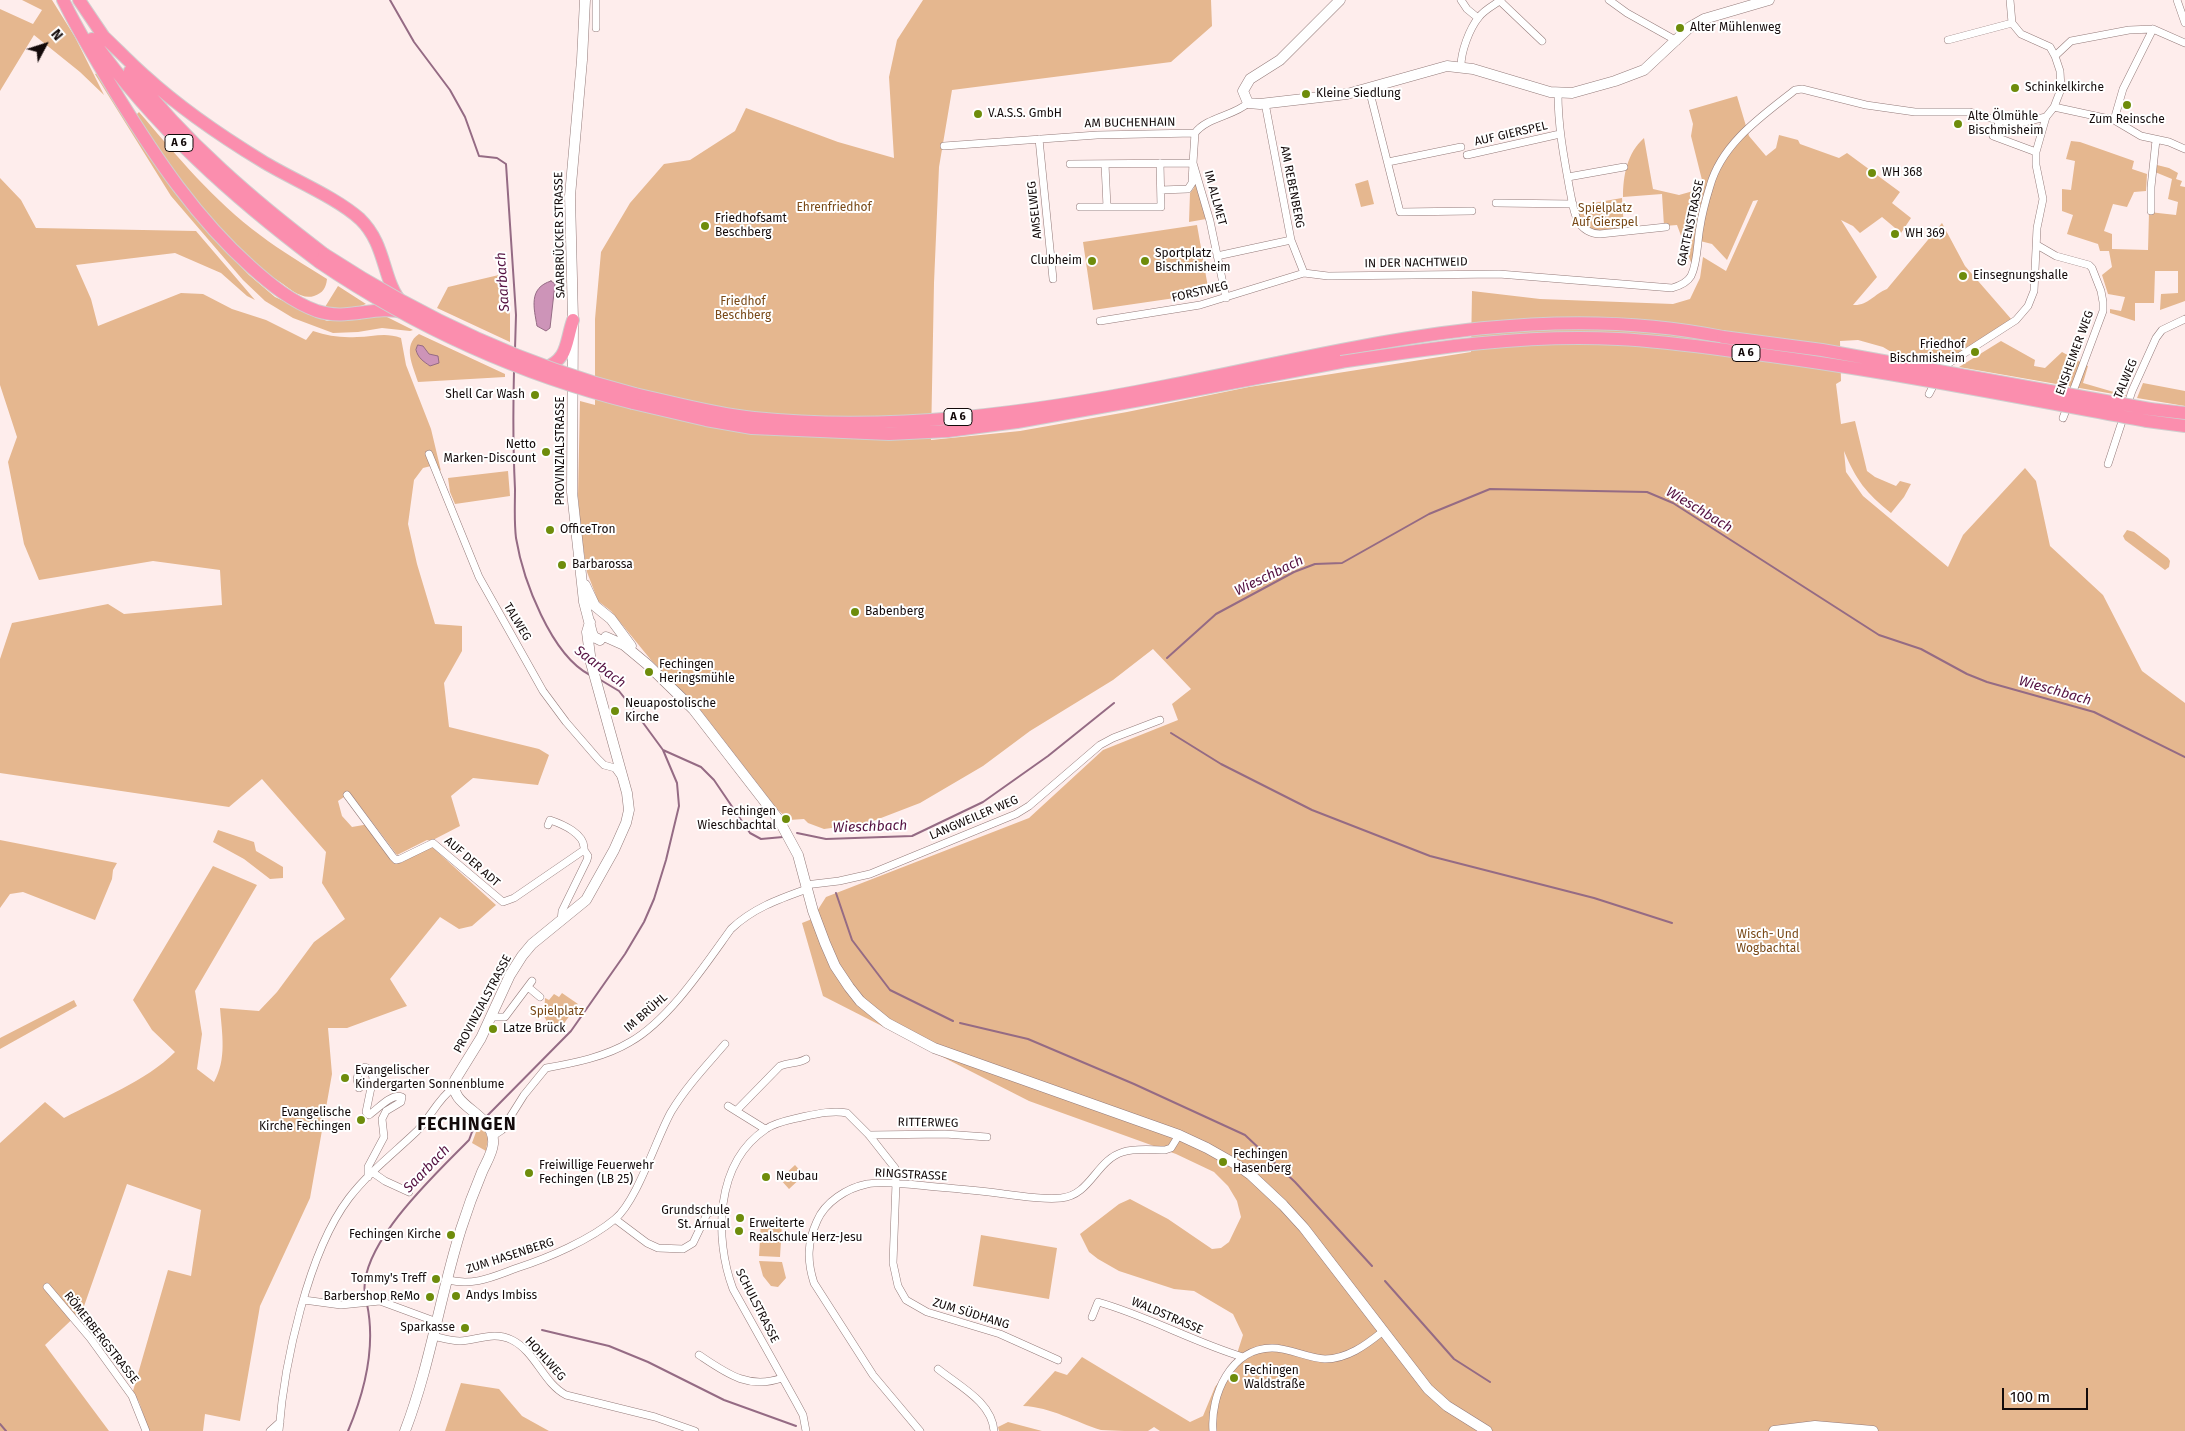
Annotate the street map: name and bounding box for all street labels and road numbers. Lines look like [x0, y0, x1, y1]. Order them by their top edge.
street label: AM BUCHENHAIN [1084, 115, 1176, 131]
street label: AUF GIERSPEL [1473, 119, 1549, 149]
road number: A 6 [165, 134, 193, 152]
street label: AM REBENBERG [1277, 145, 1307, 229]
street label: IM ALLMET [1201, 169, 1229, 227]
street label: SAARBRÜCKER STRASSE [552, 172, 568, 298]
street label: GARTENSTRASSE [1675, 178, 1707, 268]
street label: AMSELWEG [1025, 180, 1045, 240]
street label: IN DER NACHTWEID [1364, 255, 1468, 271]
street label: FORSTWEG [1170, 279, 1230, 305]
street label: ENSHEIMER WEG [2053, 309, 2097, 397]
road number: A 6 [1732, 344, 1760, 362]
street label: TALWEG [2111, 357, 2141, 401]
street label: PROVINZIALSTRASSE [554, 396, 568, 506]
road number: A 6 [944, 408, 972, 426]
street label: TALWEG [500, 600, 534, 644]
street label: LANGWEILER WEG [927, 793, 1021, 843]
street label: AUF DER ADT [441, 834, 503, 890]
street label: PROVINZIALSTRASSE [451, 952, 515, 1056]
street label: IM BRÜHL [621, 990, 671, 1036]
street label: RITTERWEG [898, 1115, 958, 1131]
street label: RINGSTRASSE [874, 1166, 948, 1184]
street label: ZUM HASENBERG [464, 1235, 556, 1277]
street label: SCHULSTRASSE [732, 1267, 782, 1345]
street label: RÖMERBERGSTRASSE [61, 1289, 141, 1387]
street label: WALDSTRASSE [1129, 1294, 1205, 1338]
street label: ZUM SÜDHANG [931, 1295, 1011, 1333]
street label: HOHLWEG [522, 1334, 568, 1384]

